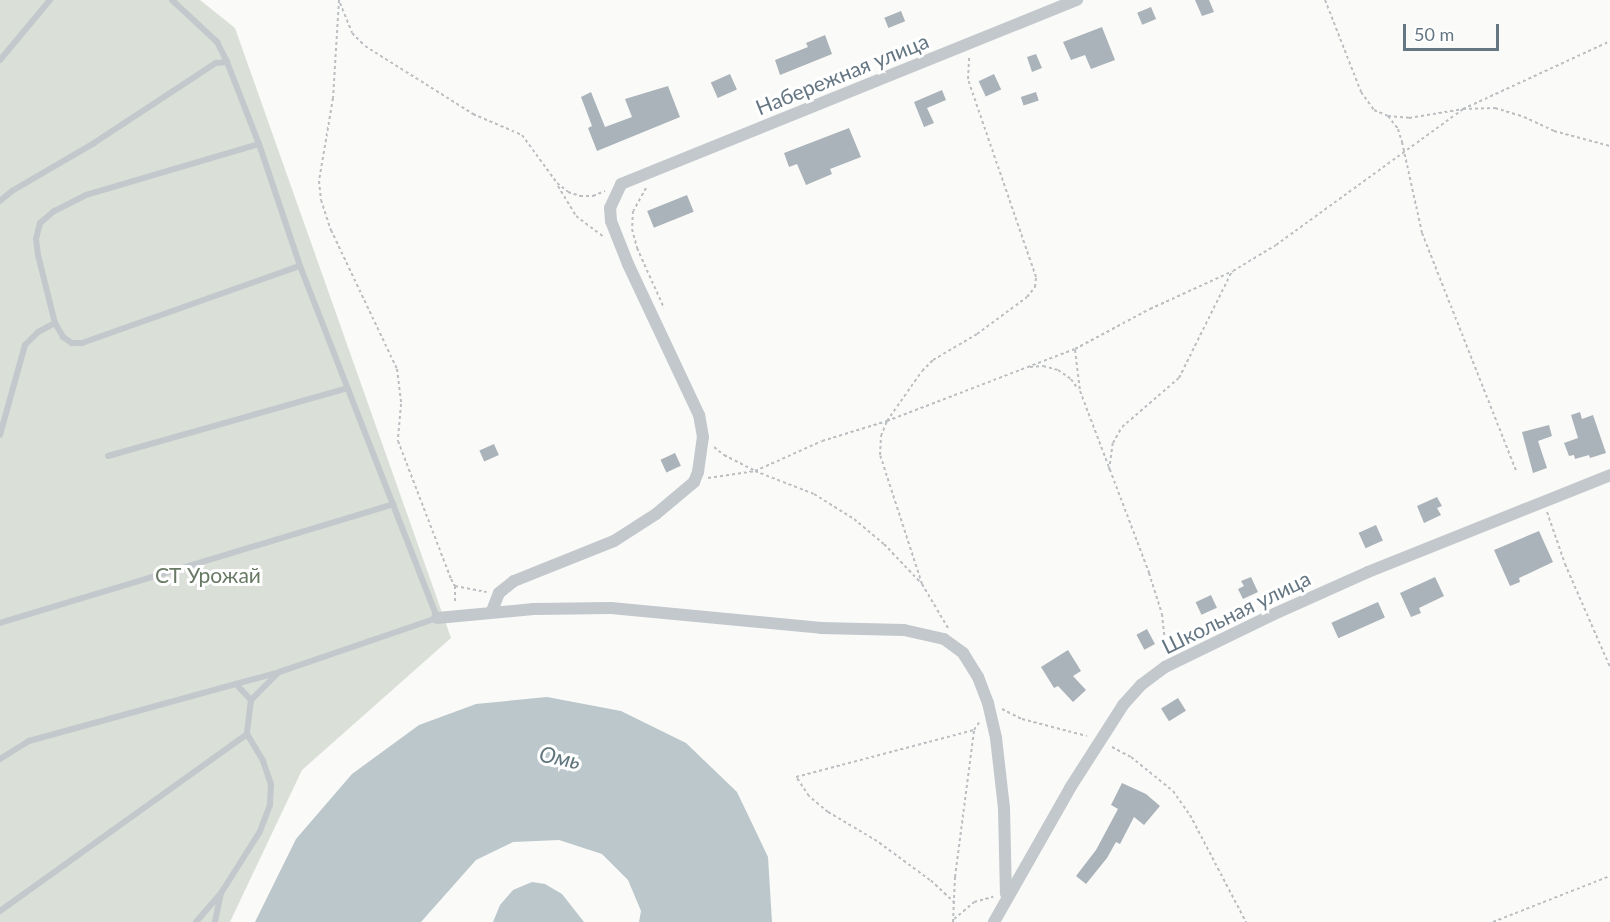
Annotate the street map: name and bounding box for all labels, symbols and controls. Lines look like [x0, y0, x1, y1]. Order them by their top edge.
scale bar [1406, 12, 1502, 50]
text: 50 m [1414, 23, 1454, 45]
street label: Набережная улица [752, 28, 932, 120]
park label: СТ Урожай [155, 562, 261, 588]
street label: Школьная улица [1158, 565, 1314, 659]
water label: Омь [537, 740, 583, 774]

